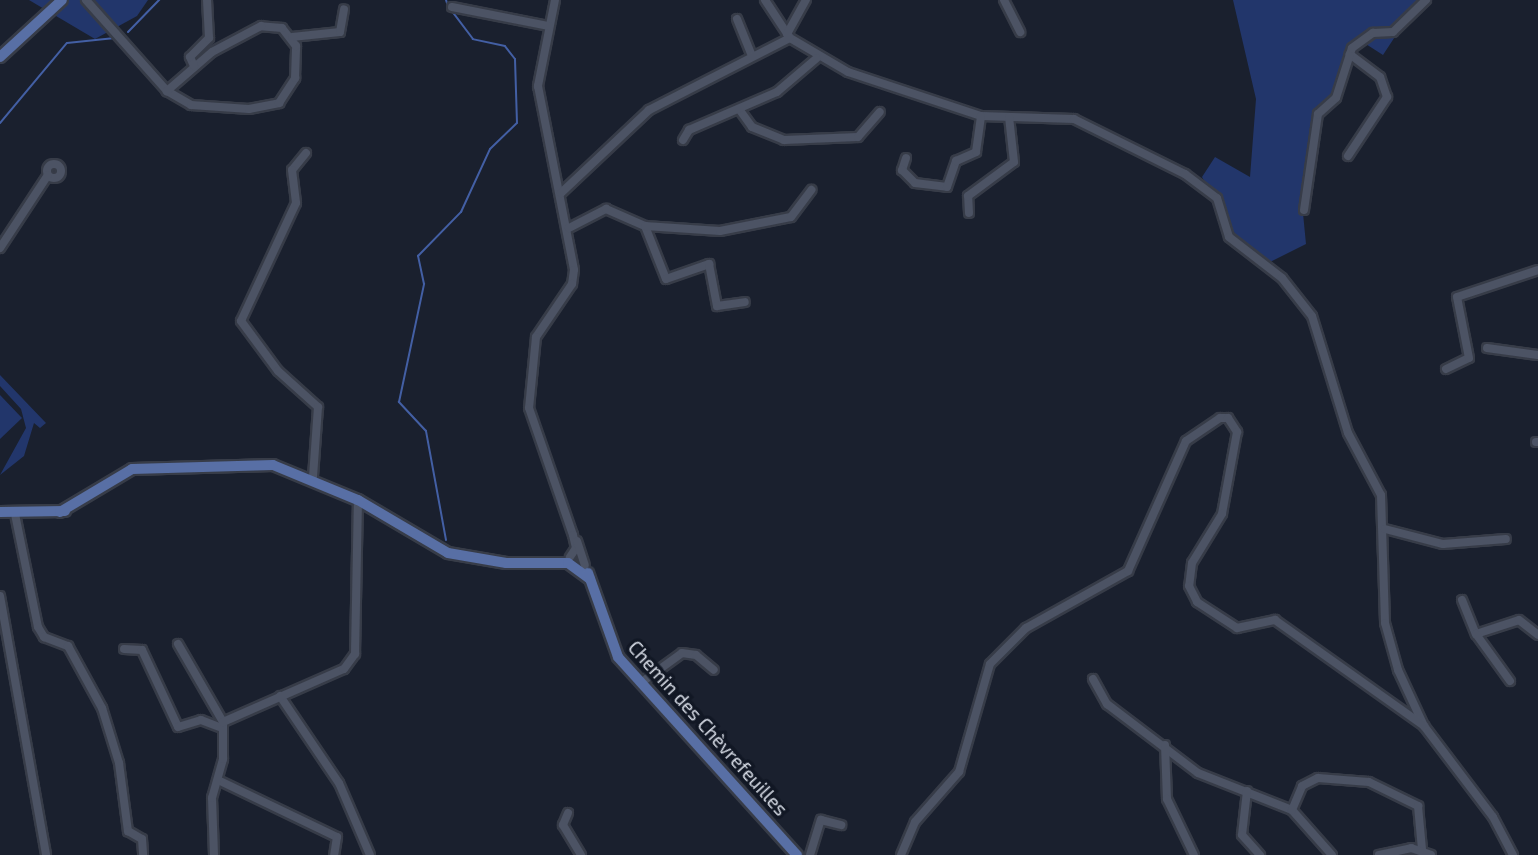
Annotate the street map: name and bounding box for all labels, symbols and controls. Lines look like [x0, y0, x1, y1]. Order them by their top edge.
street label: Chemin des Chèvrefeuilles [623, 636, 793, 820]

